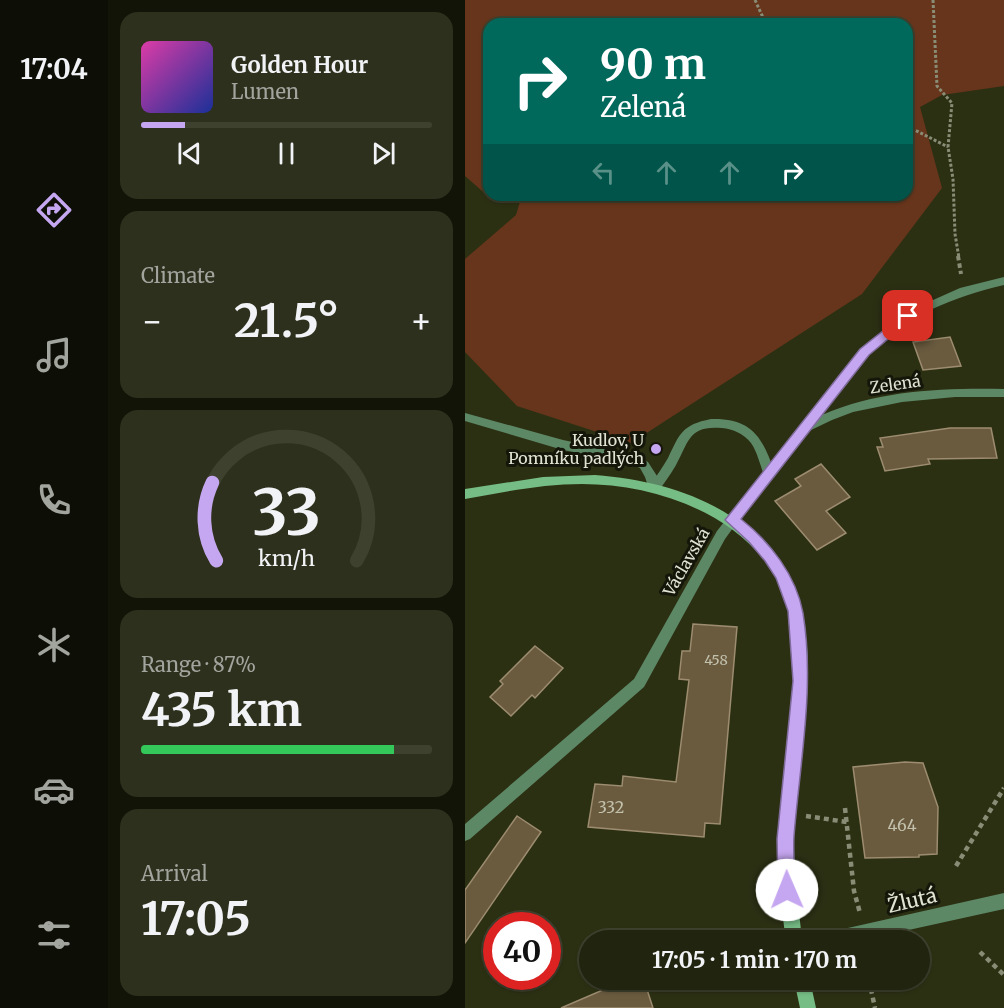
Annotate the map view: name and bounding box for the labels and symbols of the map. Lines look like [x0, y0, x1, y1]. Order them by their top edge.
pin [882, 290, 933, 341]
street label: Zelená [868, 370, 922, 397]
place label: Kudlov, U Pomníku padlých [508, 430, 644, 468]
marker: Kudlov, U Pomníku padlých [649, 442, 663, 456]
street label: Václavská [658, 524, 714, 600]
house number: 458 [704, 651, 728, 669]
house number: 332 [598, 797, 624, 817]
house number: 464 [887, 815, 917, 835]
position arrow [755, 858, 819, 922]
street label: Žlutá [885, 881, 939, 918]
speed limit sign: 40 [483, 912, 561, 990]

